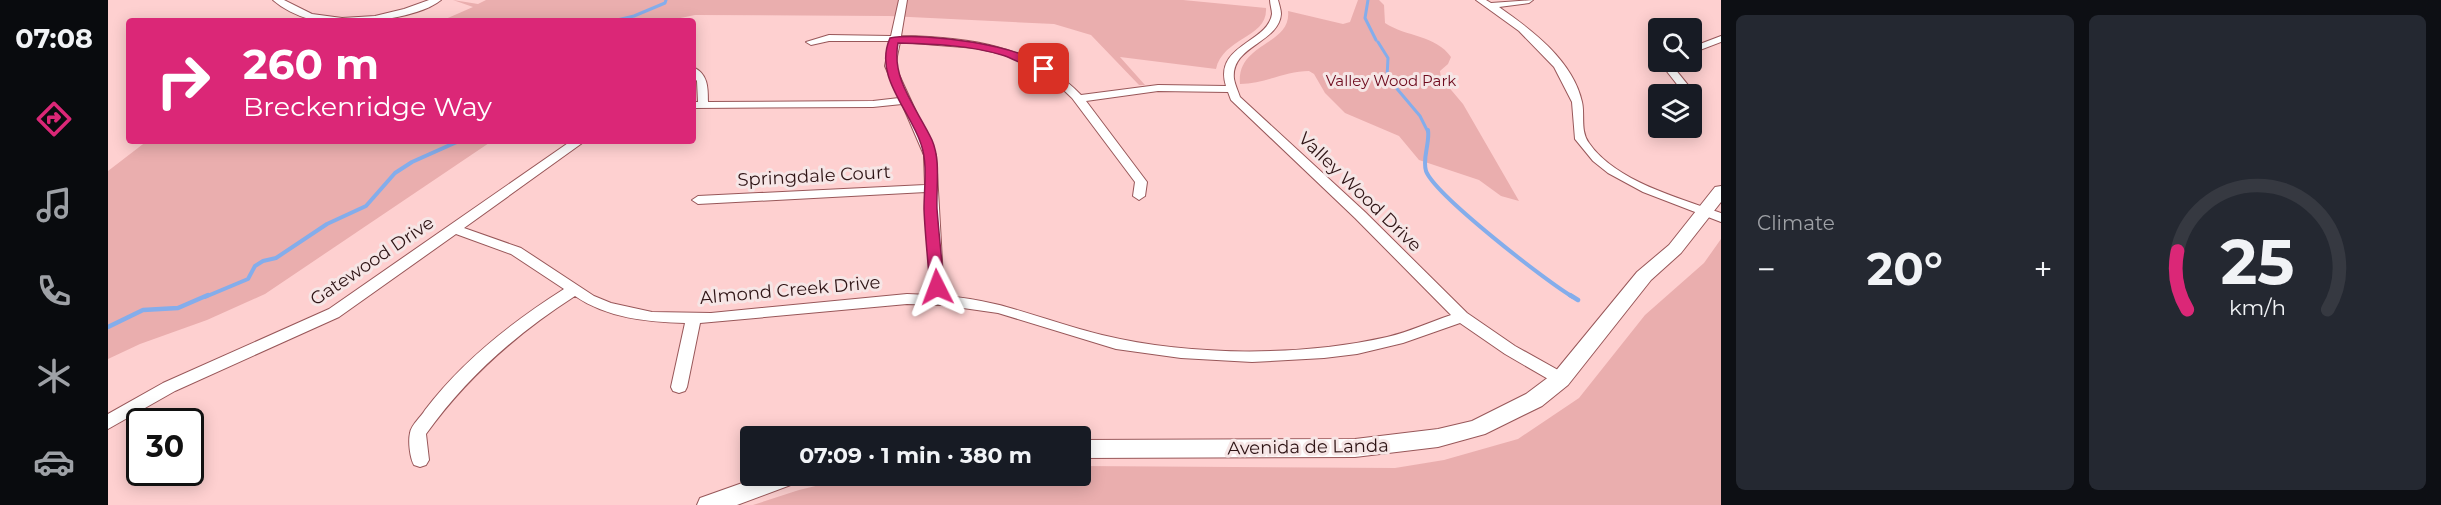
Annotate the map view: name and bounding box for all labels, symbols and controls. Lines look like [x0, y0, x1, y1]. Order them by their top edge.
map controls [1648, 18, 1702, 138]
button: search [1648, 18, 1702, 72]
text: 07:08 [15, 22, 93, 55]
text: 260 m [243, 38, 379, 90]
icon: right [144, 42, 222, 120]
pin [1018, 43, 1069, 94]
icon: arrive [1027, 52, 1060, 85]
park label: Valley Wood Park [1326, 71, 1456, 90]
button: layers [1648, 84, 1702, 138]
text: Breckenridge Way [243, 90, 492, 123]
icon: directions [33, 98, 75, 140]
street label: Valley Wood Drive [1294, 128, 1426, 257]
street label: Springdale Court [737, 161, 891, 191]
icon: music [33, 184, 75, 226]
street label: Gatewood Drive [306, 211, 438, 310]
text: Climate [1757, 211, 1835, 235]
text: 25 [2220, 224, 2294, 300]
text: 20° [1867, 241, 1943, 296]
text: − [1757, 249, 1776, 289]
text: + [2034, 249, 2052, 289]
position arrow [905, 255, 969, 319]
icon: phone [33, 270, 75, 312]
street label: Almond Creek Drive [699, 271, 881, 309]
text: km/h [2229, 294, 2286, 320]
icon: climate [33, 355, 75, 397]
speed limit sign: 30 [126, 408, 204, 486]
street label: Avenida de Landa [1227, 435, 1389, 459]
icon: car [33, 441, 75, 483]
text: 07:09 · 1 min · 380 m [799, 442, 1032, 469]

